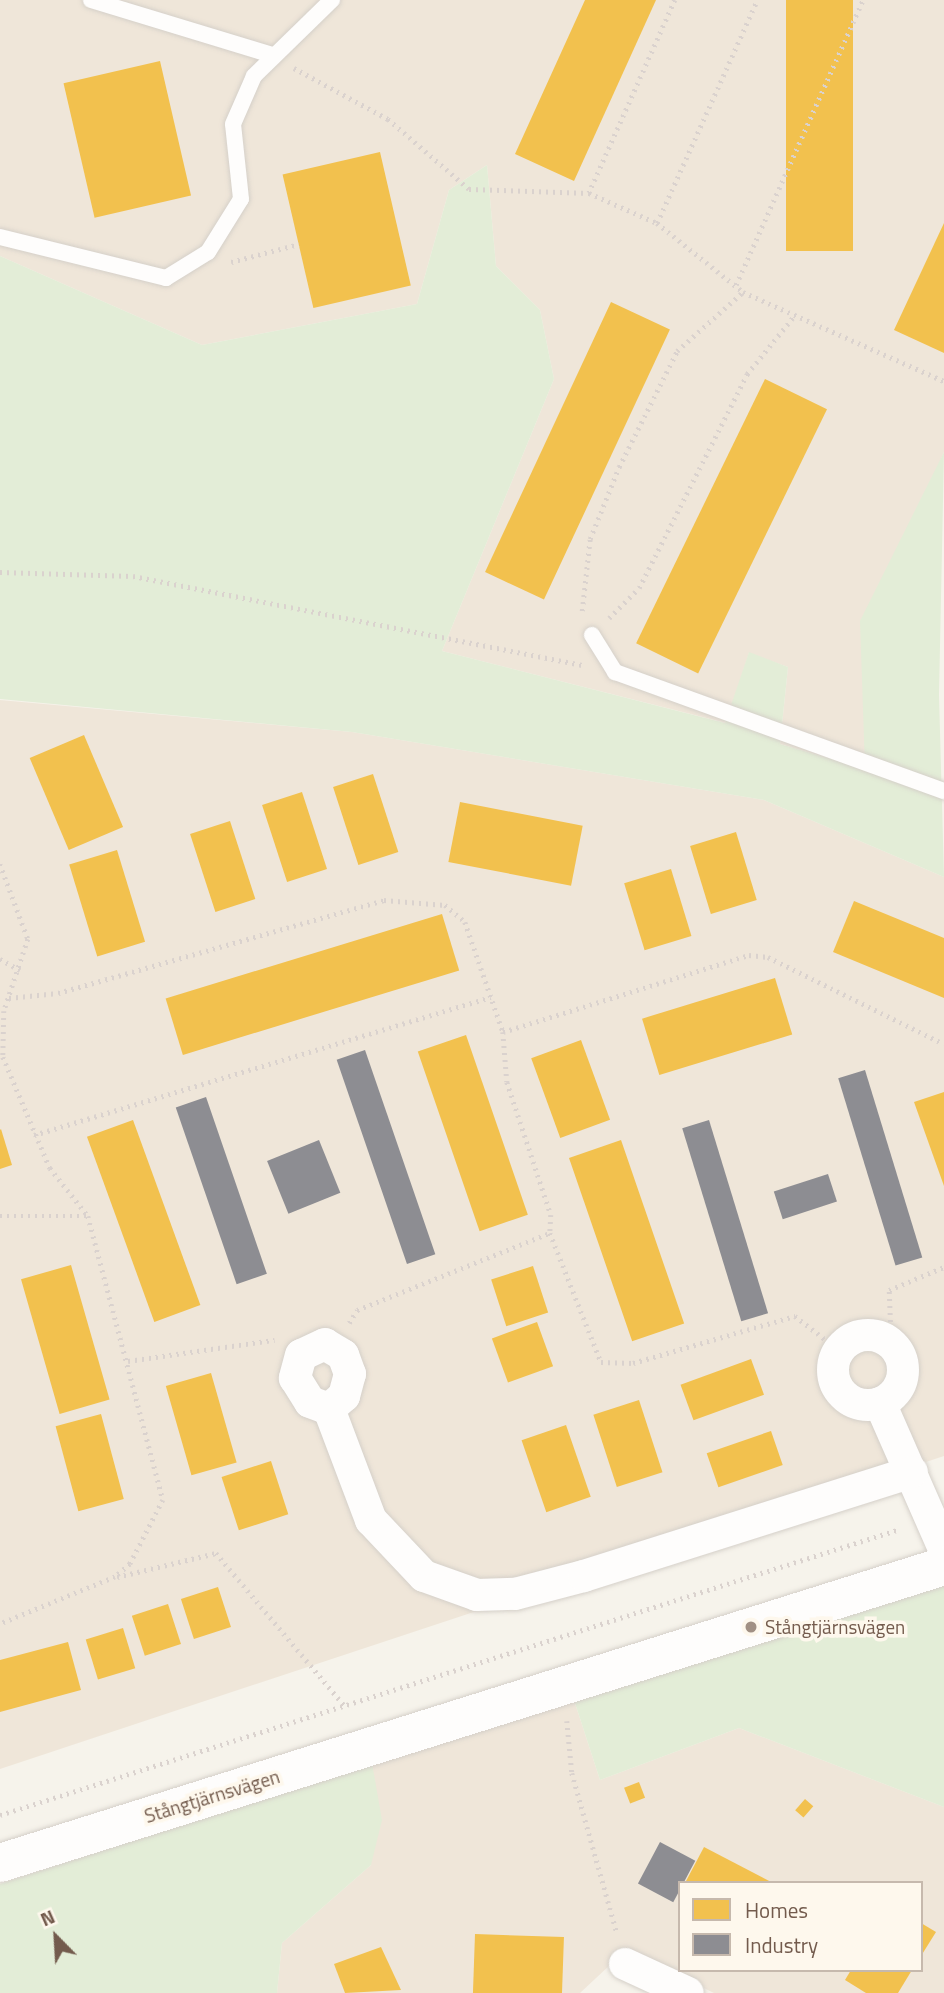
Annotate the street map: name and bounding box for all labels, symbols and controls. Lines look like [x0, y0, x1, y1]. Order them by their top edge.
place label: Stångtjärnsvägen [765, 1616, 905, 1638]
marker: Stångtjärnsvägen [743, 1619, 759, 1635]
street label: Stångtjärnsvägen [142, 1765, 282, 1827]
legend [678, 1881, 923, 1972]
text: Homes [745, 1894, 808, 1926]
text: N [35, 1901, 59, 1933]
north arrow [21, 1902, 91, 1972]
text: Industry [745, 1929, 818, 1961]

